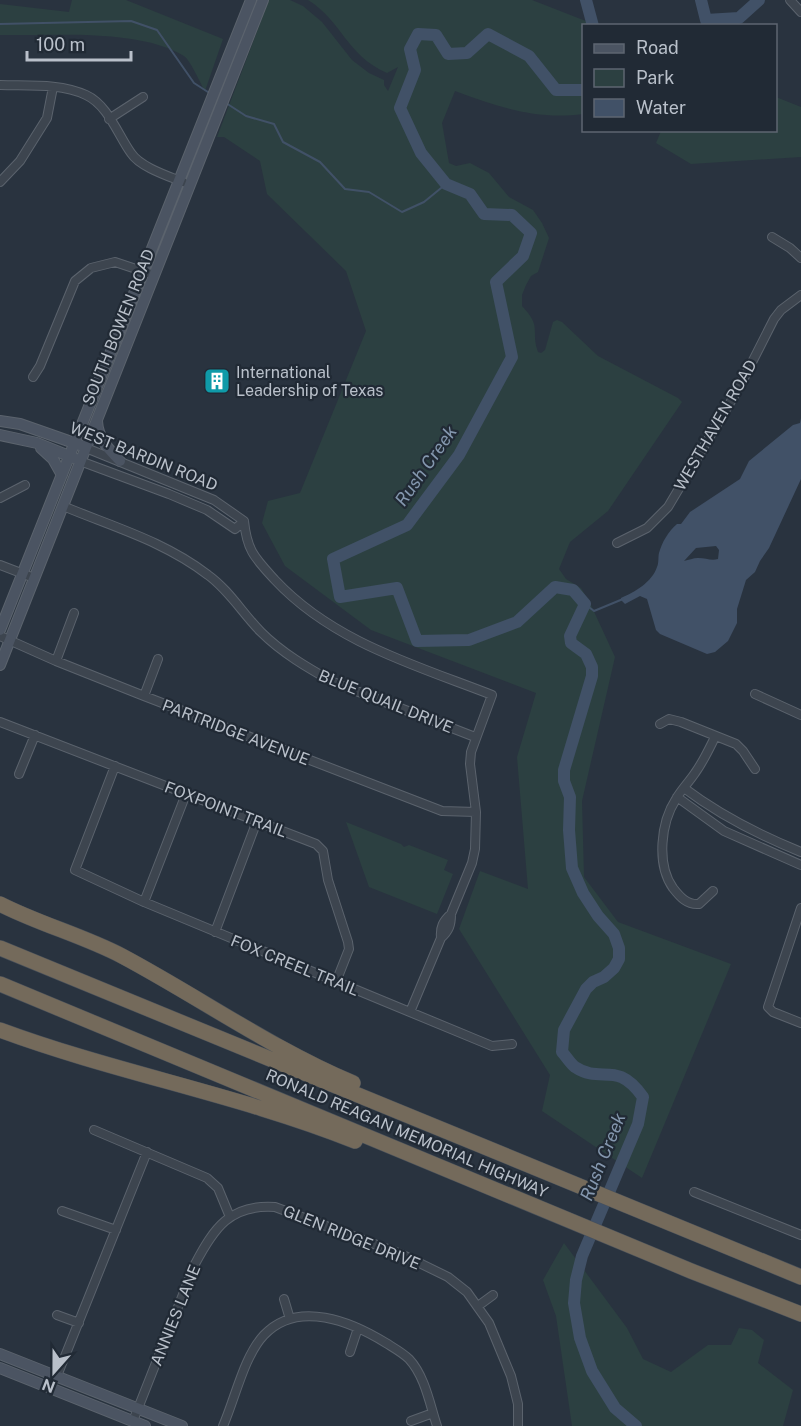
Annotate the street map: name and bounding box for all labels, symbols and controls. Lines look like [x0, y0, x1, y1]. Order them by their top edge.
scale bar [27, 24, 130, 62]
legend [582, 24, 777, 132]
text: 100 m [36, 34, 85, 55]
text: Road [636, 37, 679, 58]
text: Park [636, 67, 674, 88]
text: Water [636, 97, 686, 118]
street label: SOUTH BOWEN ROAD [78, 246, 158, 408]
street label: WESTHAVEN ROAD [670, 356, 761, 494]
place label: International Leadership of Texas [236, 363, 383, 400]
building icon: International Leadership of Texas [202, 366, 232, 396]
street label: WEST BARDIN ROAD [67, 418, 221, 495]
water label: Rush Creek [390, 421, 461, 510]
street label: BLUE QUAIL DRIVE [316, 666, 456, 737]
street label: PARTRIDGE AVENUE [160, 696, 312, 769]
street label: FOXPOINT TRAIL [162, 777, 290, 842]
street label: FOX CREEL TRAIL [228, 931, 362, 1000]
street label: RONALD REAGAN MEMORIAL HIGHWAY [263, 1065, 551, 1202]
water label: Rush Creek [575, 1110, 630, 1204]
street label: GLEN RIDGE DRIVE [281, 1201, 423, 1274]
street label: ANNIES LANE [147, 1262, 204, 1369]
north arrow [24, 1342, 84, 1402]
text: N [40, 1374, 58, 1397]

